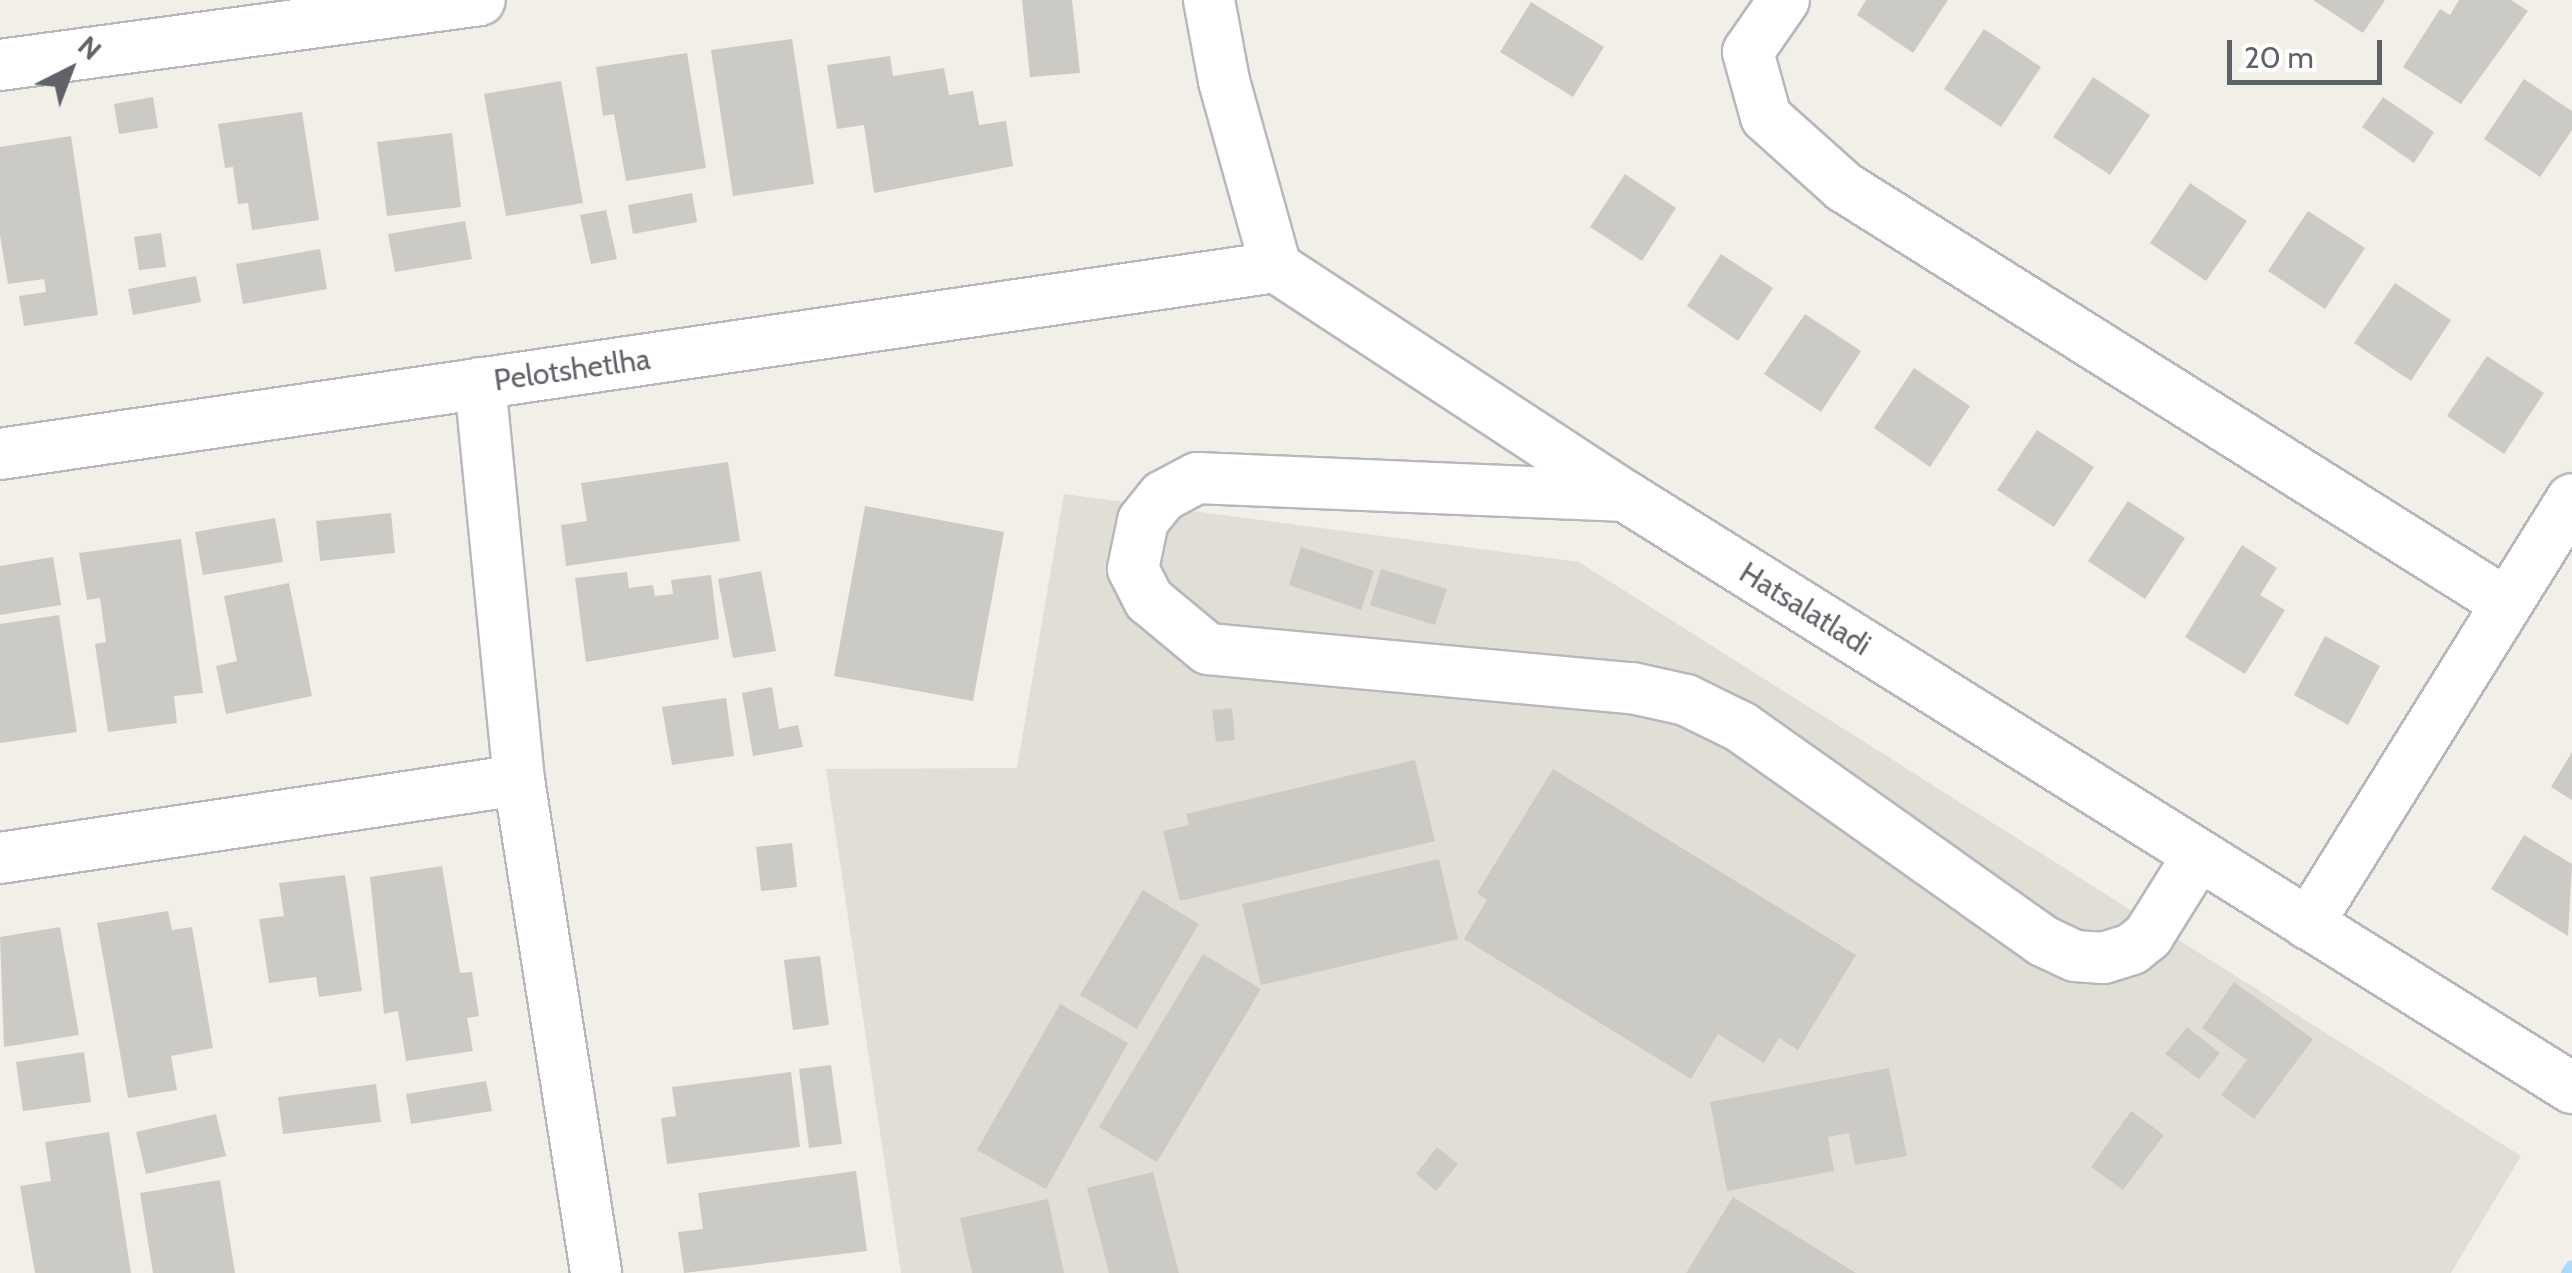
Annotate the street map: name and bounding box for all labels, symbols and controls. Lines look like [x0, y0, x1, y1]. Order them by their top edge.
north arrow [20, 20, 120, 120]
scale bar [2232, 20, 2387, 82]
text: N [71, 28, 109, 67]
text: 20 m [2244, 39, 2314, 76]
street label: Pelotshetlha [492, 341, 652, 399]
street label: Hatsalatladi [1733, 555, 1877, 663]

